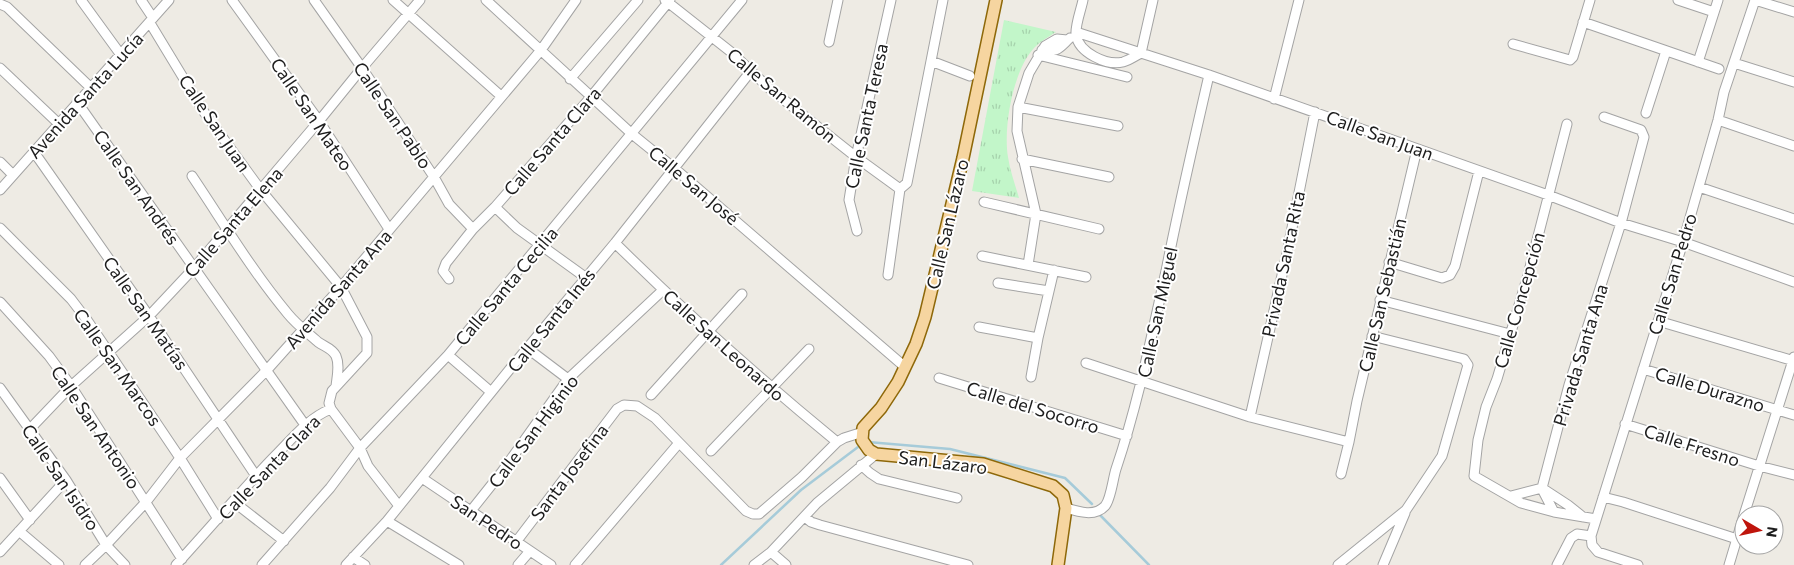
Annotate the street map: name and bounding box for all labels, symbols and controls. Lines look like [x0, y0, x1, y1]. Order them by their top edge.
street label: Avenida Santa Lucía [23, 27, 147, 163]
street label: Calle Santa Teresa [840, 41, 892, 191]
street label: Calle San Ramón [723, 43, 841, 147]
street label: Calle San Mateo [266, 53, 358, 175]
street label: Calle San Pablo [349, 57, 437, 173]
street label: Calle San Juan [174, 70, 256, 176]
street label: Calle Santa Clara [499, 82, 605, 200]
street label: Calle San Juan [1323, 105, 1437, 165]
street label: Calle San Andrés [89, 125, 185, 249]
street label: Calle San José [644, 141, 744, 229]
street label: Calle San Lázaro [921, 157, 973, 291]
street label: Calle Santa Elena [179, 162, 287, 282]
street label: Privada Santa Rita [1257, 189, 1309, 339]
street label: Calle San Pedro [1643, 210, 1701, 338]
street label: Calle San Sebastián [1354, 216, 1410, 374]
street label: Calle Santa Cecilia [450, 222, 562, 350]
street label: Avenida Santa Ana [280, 225, 396, 353]
street label: Calle Concepción [1489, 229, 1549, 371]
street label: Calle San Miguel [1132, 245, 1182, 379]
street label: Calle San Matías [99, 252, 193, 374]
street label: Calle Santa Inés [502, 264, 600, 376]
street label: Privada Santa Ana [1548, 281, 1612, 429]
street label: Calle San Leonardo [659, 285, 789, 405]
street label: Calle San Marcos [69, 304, 167, 430]
street label: Calle San Antonio [47, 361, 145, 493]
street label: Calle Durazno [1652, 362, 1768, 416]
street label: Calle San Higinio [483, 370, 583, 492]
street label: Calle del Socorro [964, 376, 1102, 438]
street label: Calle Santa Clara [213, 410, 325, 524]
street label: Santa Josefina [526, 419, 612, 525]
street label: Calle Fresno [1641, 419, 1743, 471]
street label: Calle San Isidro [17, 420, 105, 534]
street label: San Lázaro [897, 446, 989, 478]
street label: San Pedro [447, 490, 527, 554]
north arrow [1734, 505, 1784, 555]
text: N [1763, 526, 1782, 539]

